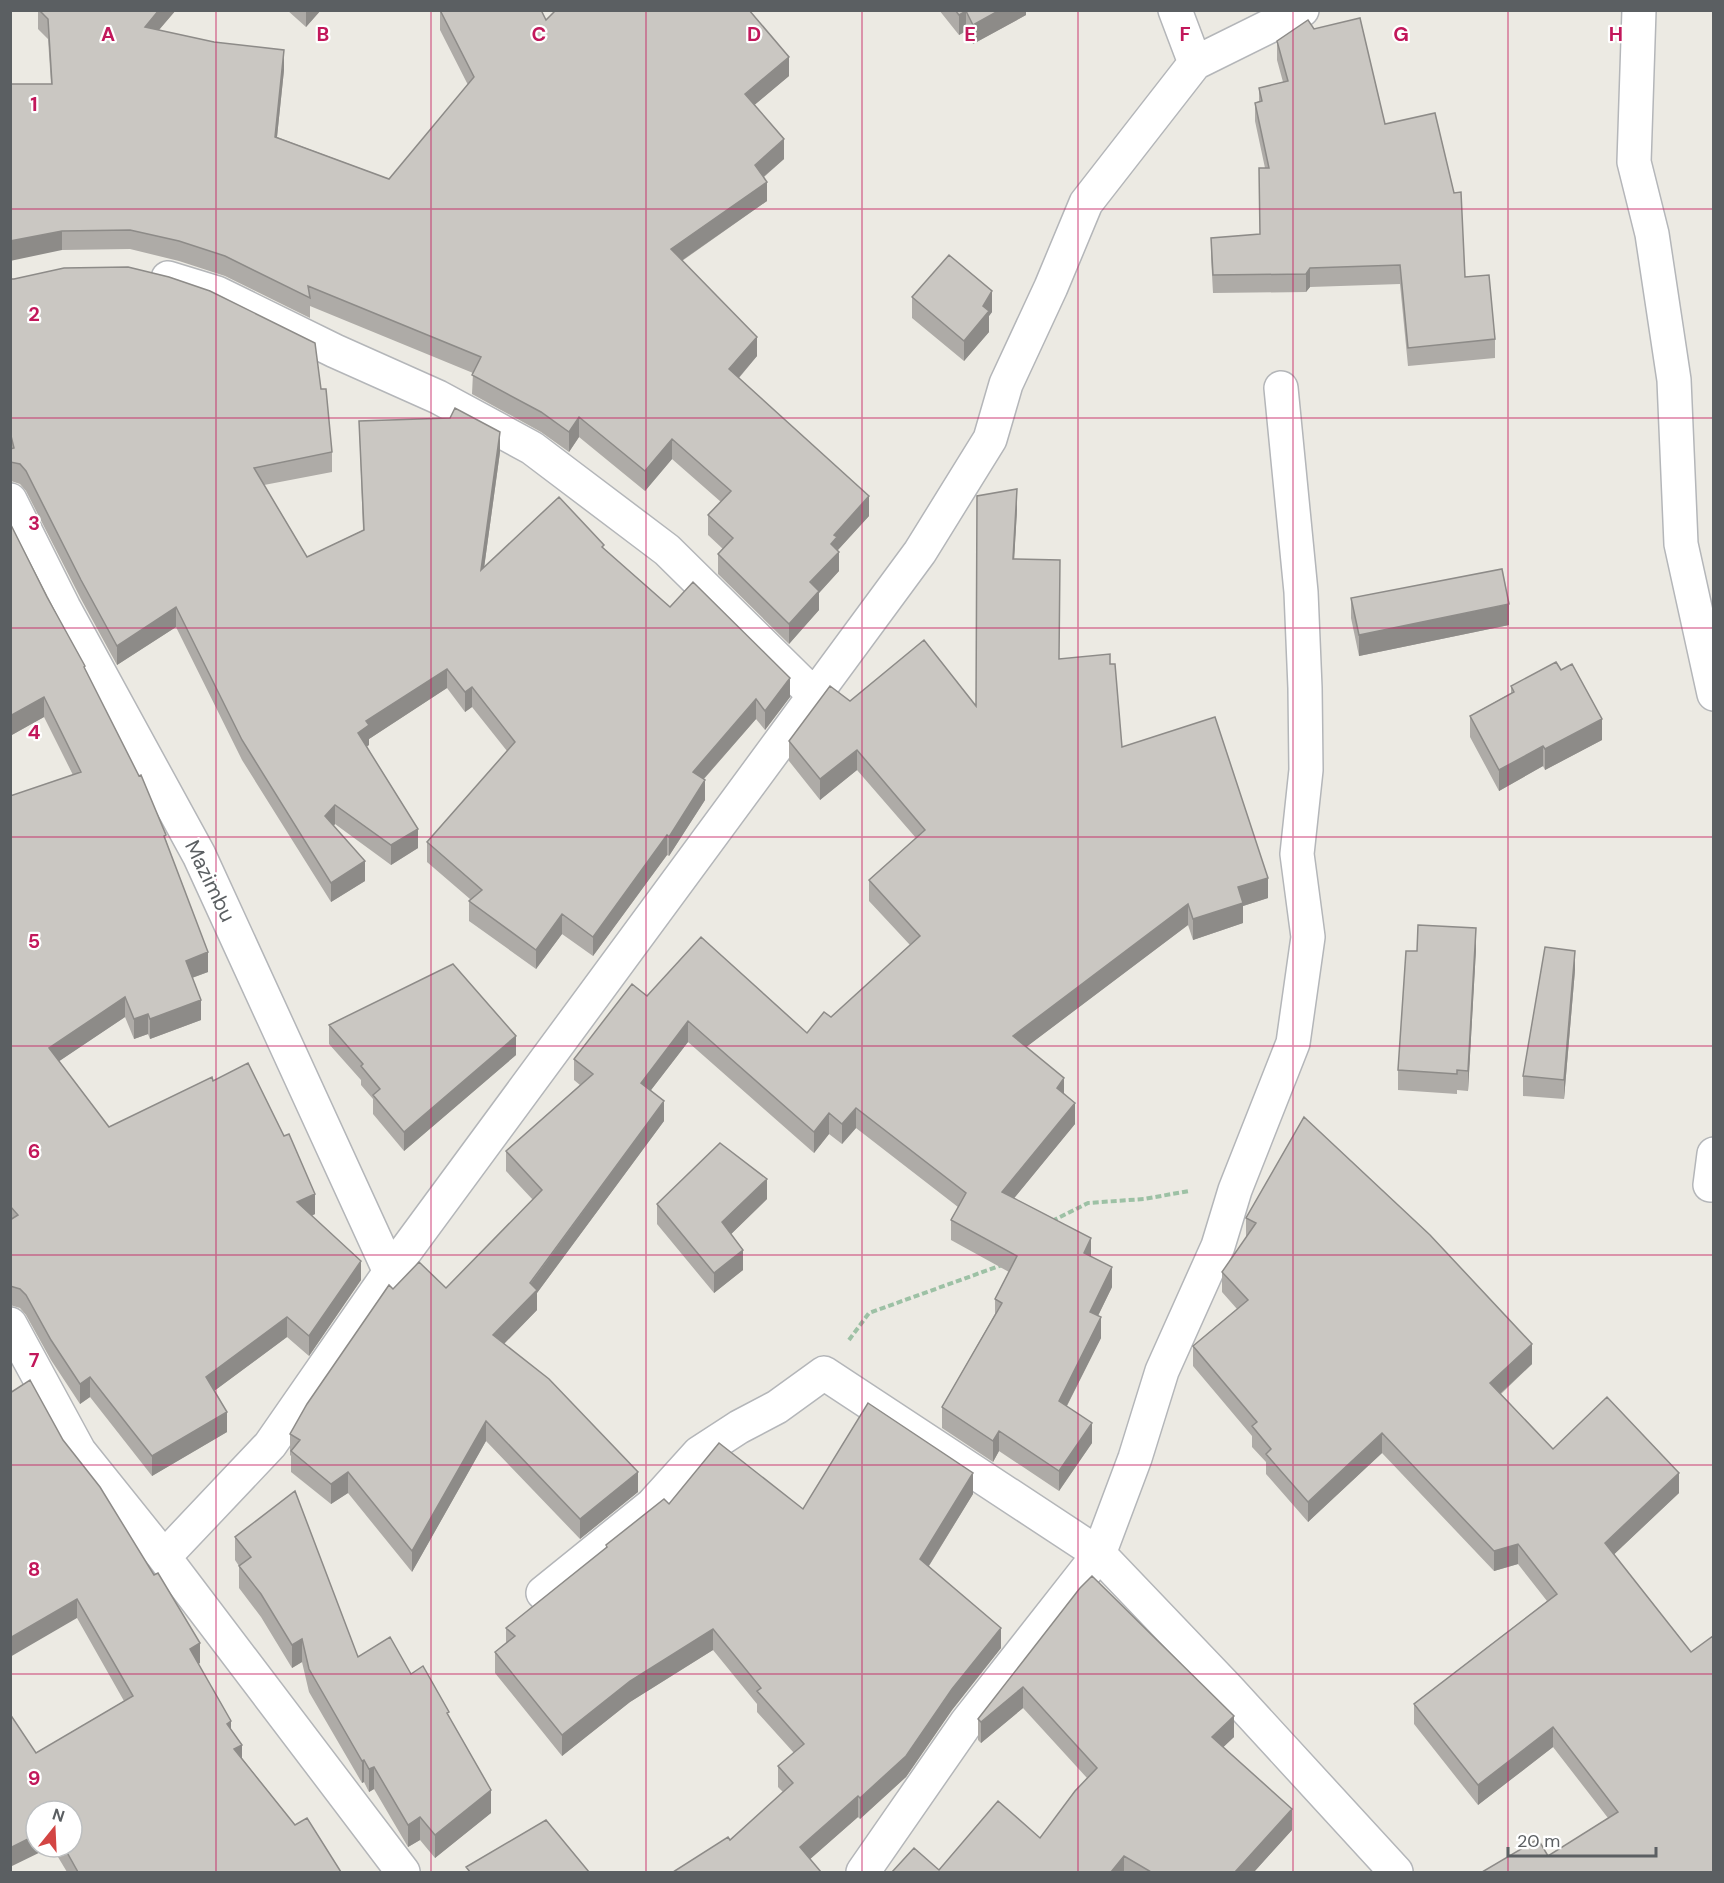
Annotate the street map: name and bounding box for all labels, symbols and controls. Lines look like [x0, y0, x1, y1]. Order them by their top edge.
text: A [101, 21, 115, 47]
text: B [317, 21, 329, 47]
text: C [532, 21, 546, 47]
text: D [747, 21, 761, 47]
text: E [964, 21, 976, 47]
text: F [1179, 21, 1191, 47]
text: G [1393, 21, 1409, 47]
text: H [1609, 21, 1623, 47]
text: 1 [30, 91, 38, 117]
text: 2 [28, 301, 40, 327]
text: 3 [28, 510, 40, 536]
text: 4 [28, 719, 41, 745]
street label: Mazimbu [178, 835, 242, 927]
text: 5 [28, 928, 40, 954]
text: 6 [28, 1138, 40, 1164]
text: 7 [29, 1347, 40, 1373]
text: 8 [28, 1556, 40, 1582]
text: 9 [28, 1765, 40, 1791]
north arrow [24, 1799, 84, 1859]
text: N [50, 1803, 67, 1827]
scale bar [1508, 1820, 1656, 1858]
text: 20 m [1517, 1829, 1560, 1853]

